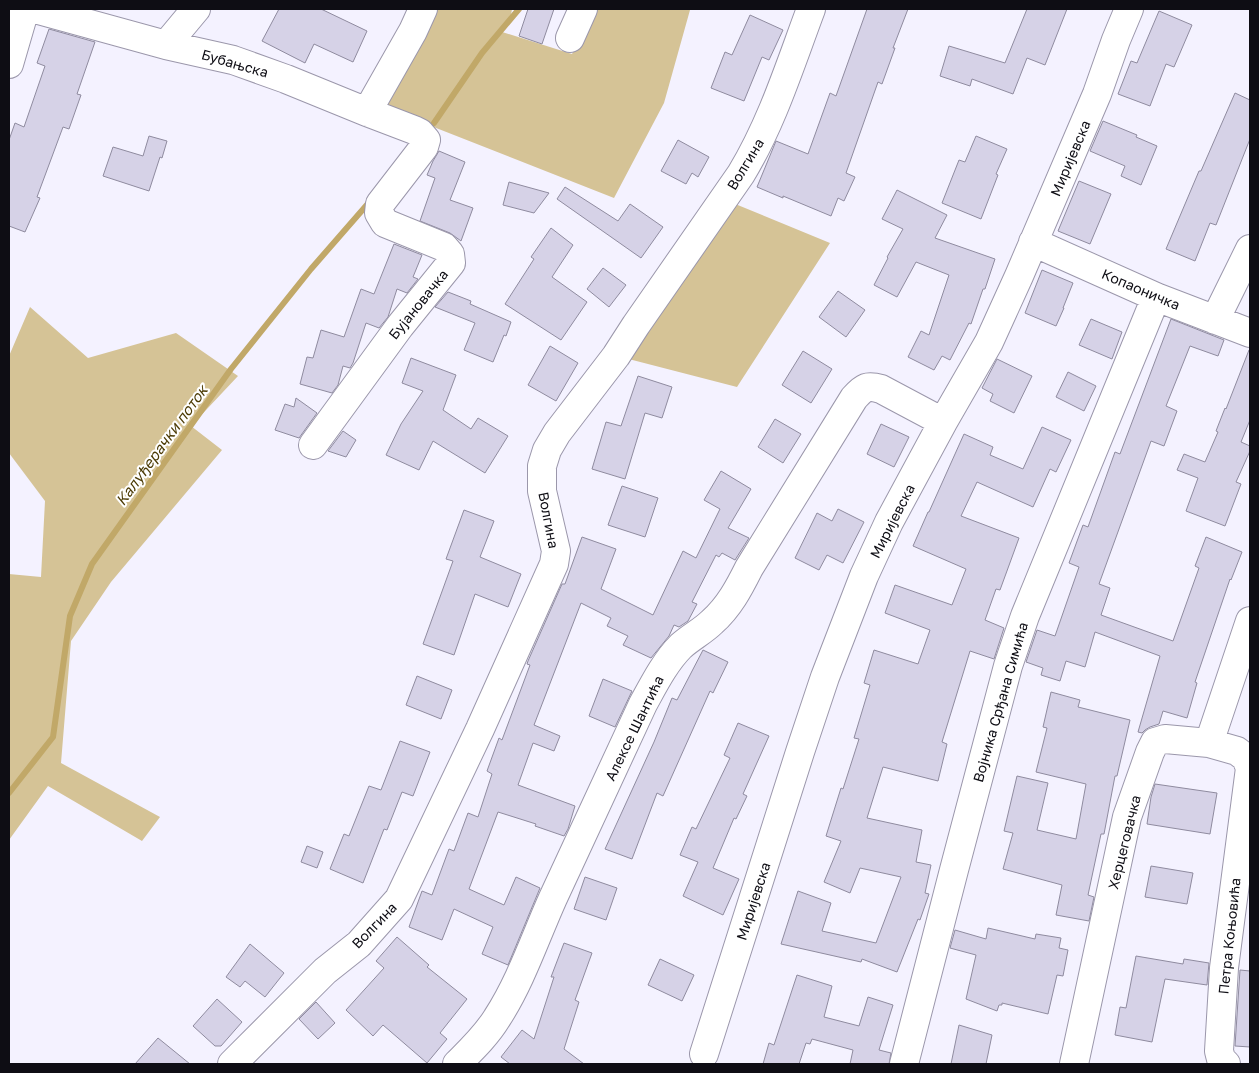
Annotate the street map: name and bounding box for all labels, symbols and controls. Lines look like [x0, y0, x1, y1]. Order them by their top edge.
street label: Бубањска [200, 45, 270, 81]
street label: Миријевска [1046, 117, 1094, 199]
street label: Волгина [723, 135, 767, 193]
street label: Копаоничка [1099, 265, 1183, 313]
street label: Бујановачка [385, 266, 451, 342]
water label: Калуђерачки поток [111, 379, 213, 509]
street label: Миријевска [866, 481, 918, 561]
street label: Волгина [535, 490, 563, 550]
street label: Војника Срђана Симића [969, 620, 1031, 784]
street label: Алексе Шантића [601, 673, 667, 783]
street label: Херцеговачка [1104, 793, 1144, 891]
street label: Миријевска [732, 860, 774, 942]
street label: Петра Коњовића [1214, 877, 1244, 995]
street label: Волгина [348, 898, 400, 952]

